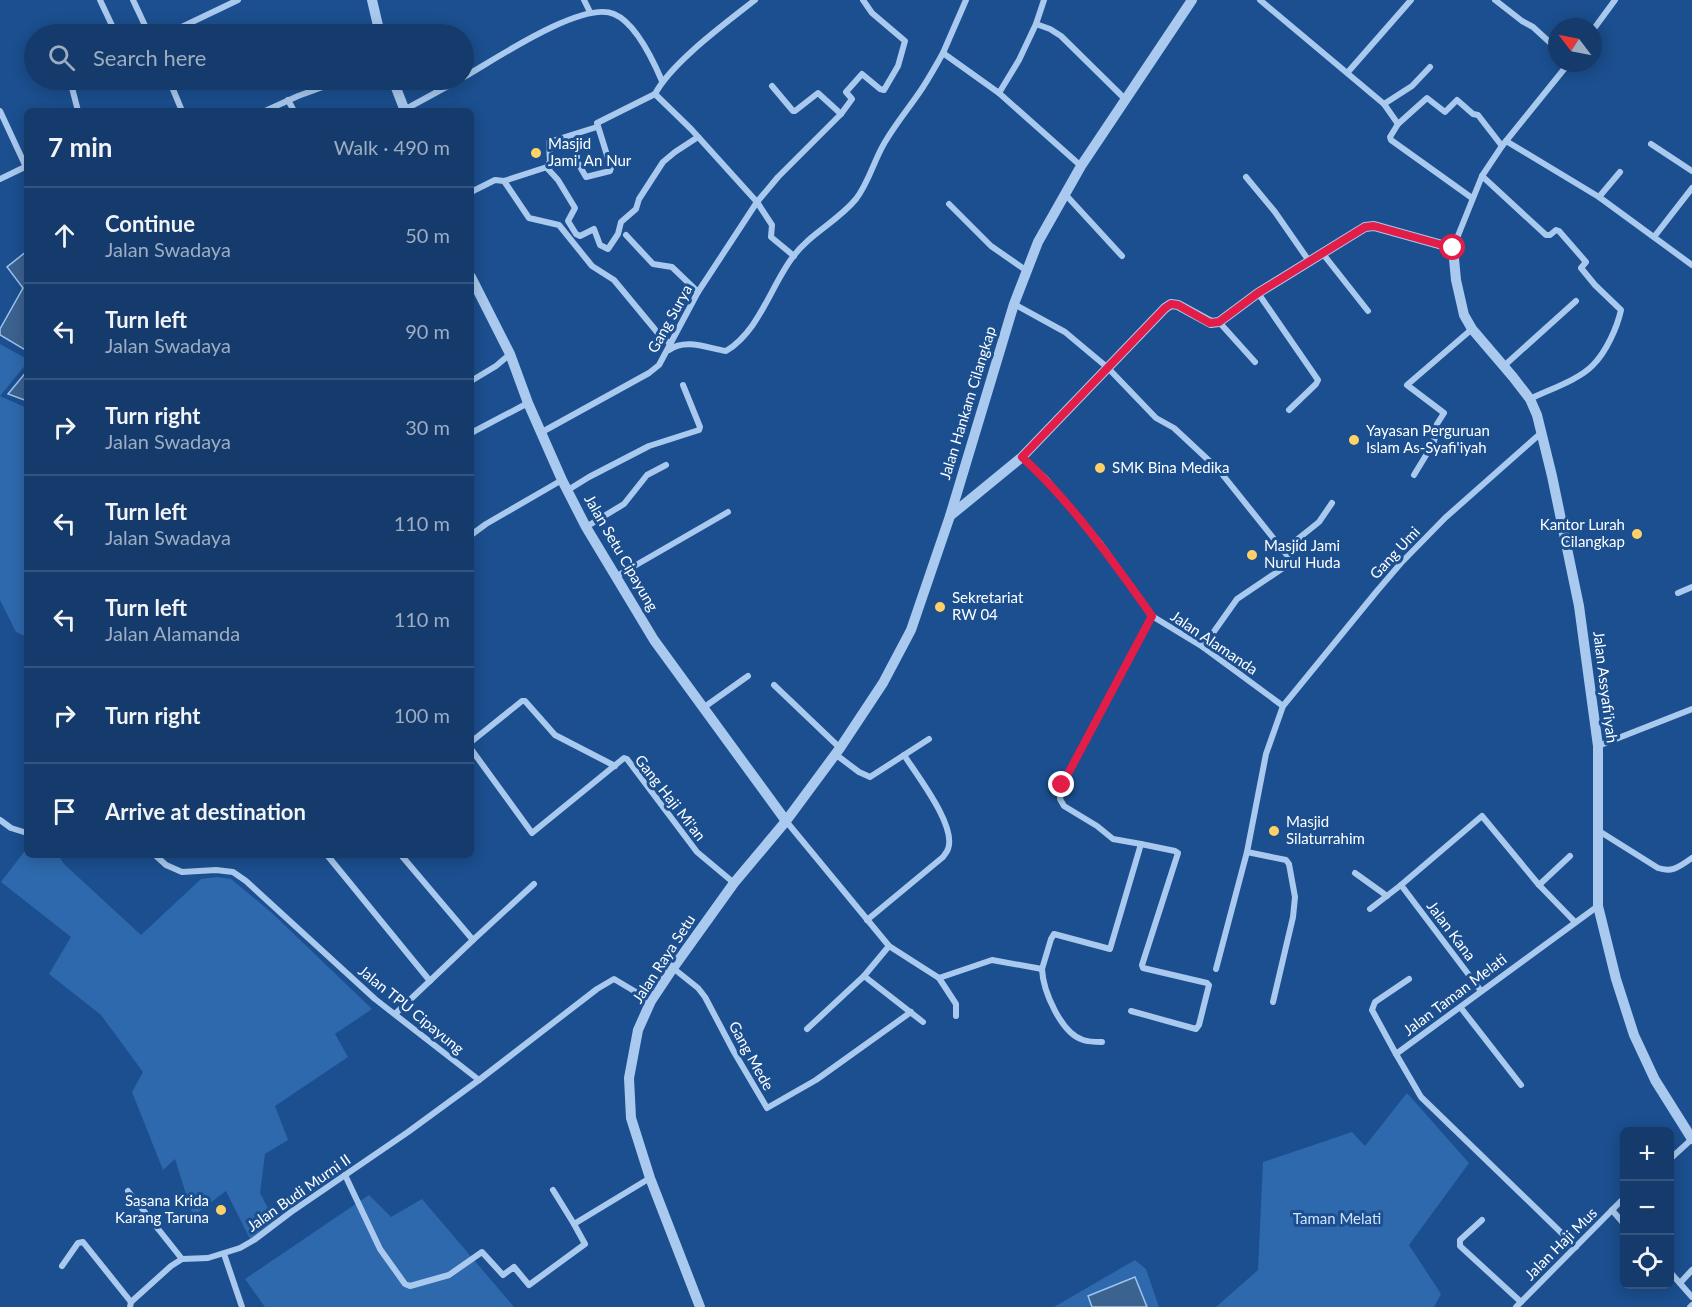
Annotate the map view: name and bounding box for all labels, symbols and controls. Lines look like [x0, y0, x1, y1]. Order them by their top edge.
north arrow [1548, 18, 1602, 72]
search box [24, 24, 474, 90]
icon: search [45, 41, 78, 74]
text: Search here [93, 44, 206, 71]
text: 7 min [48, 131, 112, 163]
place label: Masjid Jami' An Nur [548, 134, 632, 169]
text: Walk · 490 m [334, 135, 450, 159]
marker: Masjid Jami' An Nur [529, 146, 543, 160]
text: Continue [105, 210, 195, 237]
icon: ahead [48, 219, 81, 252]
text: 50 m [405, 223, 450, 247]
route start [1439, 234, 1465, 260]
text: Jalan Swadaya [105, 237, 231, 261]
street label: Gang Surya [643, 281, 695, 356]
text: Turn left [105, 306, 187, 333]
icon: left [48, 315, 81, 348]
text: 90 m [405, 319, 450, 343]
street label: Jalan Hankam Cilangkap [935, 324, 999, 481]
text: Jalan Swadaya [105, 333, 231, 357]
text: Turn right [105, 402, 200, 429]
icon: right [48, 411, 81, 444]
text: 30 m [405, 415, 450, 439]
place label: Yayasan Perguruan Islam As-Syafi'iyah [1366, 421, 1490, 456]
text: Jalan Swadaya [105, 429, 231, 453]
marker: Yayasan Perguruan Islam As-Syafi'iyah [1347, 433, 1361, 447]
place label: SMK Bina Medika [1112, 458, 1229, 476]
marker: SMK Bina Medika [1093, 461, 1107, 475]
street label: Jalan Setu Cipayung [581, 491, 663, 614]
text: Turn left [105, 498, 187, 525]
icon: left [48, 507, 81, 540]
text: 110 m [394, 511, 450, 535]
place label: Kantor Lurah Cilangkap [1540, 515, 1625, 550]
street label: Gang Umi [1365, 522, 1423, 582]
text: Jalan Swadaya [105, 525, 231, 549]
marker: Kantor Lurah Cilangkap [1630, 527, 1644, 541]
place label: Masjid Jami Nurul Huda [1264, 536, 1340, 571]
marker: Masjid Jami Nurul Huda [1245, 548, 1259, 562]
place label: Sekretariat RW 04 [952, 588, 1024, 623]
text: Turn left [105, 594, 187, 621]
marker: Sekretariat RW 04 [933, 600, 947, 614]
icon: left [48, 603, 81, 636]
street label: Jalan Alamanda [1168, 606, 1262, 678]
text: 110 m [394, 607, 450, 631]
text: Jalan Alamanda [105, 621, 240, 645]
street label: Jalan Assyafi'iyah [1590, 630, 1622, 744]
icon: right [48, 699, 81, 732]
text: Turn right [105, 702, 200, 729]
text: 100 m [394, 703, 450, 727]
street label: Gang Haji Mi'an [632, 751, 710, 844]
route end [1048, 771, 1074, 797]
icon: arrive [48, 795, 81, 828]
text: Arrive at destination [105, 798, 306, 825]
place label: Masjid Silaturrahim [1286, 812, 1365, 847]
marker: Masjid Silaturrahim [1267, 824, 1281, 838]
street label: Jalan Kana [1424, 897, 1480, 964]
street label: Jalan Raya Setu [628, 911, 698, 1006]
street label: Jalan Taman Melati [1399, 950, 1510, 1039]
street label: Jalan TPU Cipayung [355, 961, 468, 1057]
street label: Gang Mede [726, 1018, 778, 1093]
map controls [1620, 1127, 1674, 1289]
button: + [1620, 1127, 1674, 1181]
street label: Jalan Budi Murni II [243, 1150, 354, 1235]
button: − [1620, 1181, 1674, 1235]
place label: Sasana Krida Karang Taruna [115, 1191, 209, 1226]
marker: Sasana Krida Karang Taruna [214, 1203, 228, 1217]
street label: Jalan Haji Mus [1520, 1203, 1600, 1283]
park label: Taman Melati [1293, 1209, 1381, 1227]
button: locate [1620, 1235, 1674, 1289]

